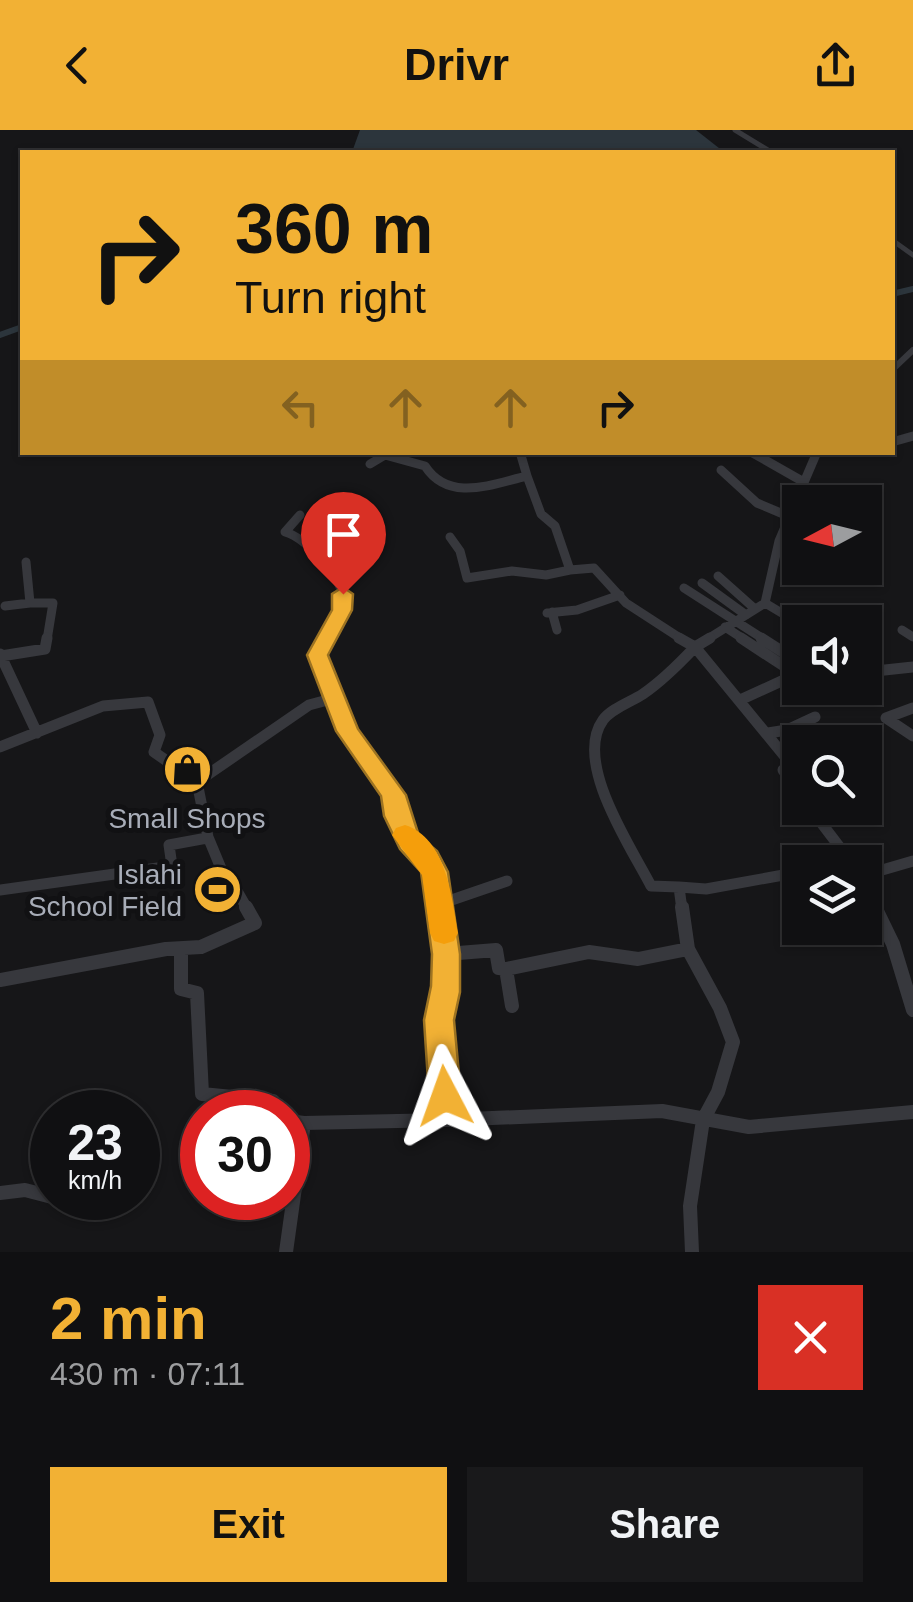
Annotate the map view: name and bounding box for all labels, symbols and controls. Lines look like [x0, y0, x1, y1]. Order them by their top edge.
icon: back [50, 38, 105, 93]
icon: share [808, 38, 863, 93]
text: Drivr [404, 39, 509, 90]
icon: right [70, 190, 200, 320]
text: 360 m [235, 190, 433, 268]
text: Turn right [235, 272, 426, 323]
icon: left [273, 380, 328, 435]
icon: ahead [378, 380, 433, 435]
icon: ahead [483, 380, 538, 435]
icon: right [588, 380, 643, 435]
north arrow [782, 485, 882, 585]
map controls [782, 485, 882, 945]
pin [301, 492, 386, 595]
icon: arrive [316, 507, 371, 562]
button: sound [782, 605, 882, 705]
button: search [782, 725, 882, 825]
shop icon: Small Shops [161, 744, 213, 796]
place label: Small Shops [108, 803, 266, 834]
button: layers [782, 845, 882, 945]
place label: Islahi School Field [28, 859, 182, 922]
sports icon: Islahi School Field [191, 864, 243, 916]
position arrow [393, 1044, 497, 1148]
speed limit sign: 30 [180, 1090, 310, 1220]
text: 23 [67, 1115, 123, 1171]
text: km/h [68, 1166, 122, 1194]
text: 2 min [50, 1285, 207, 1352]
button: close [758, 1285, 863, 1390]
text: 430 m · 07:11 [50, 1356, 245, 1392]
button: Exit [50, 1467, 447, 1582]
button: Share [467, 1467, 863, 1582]

